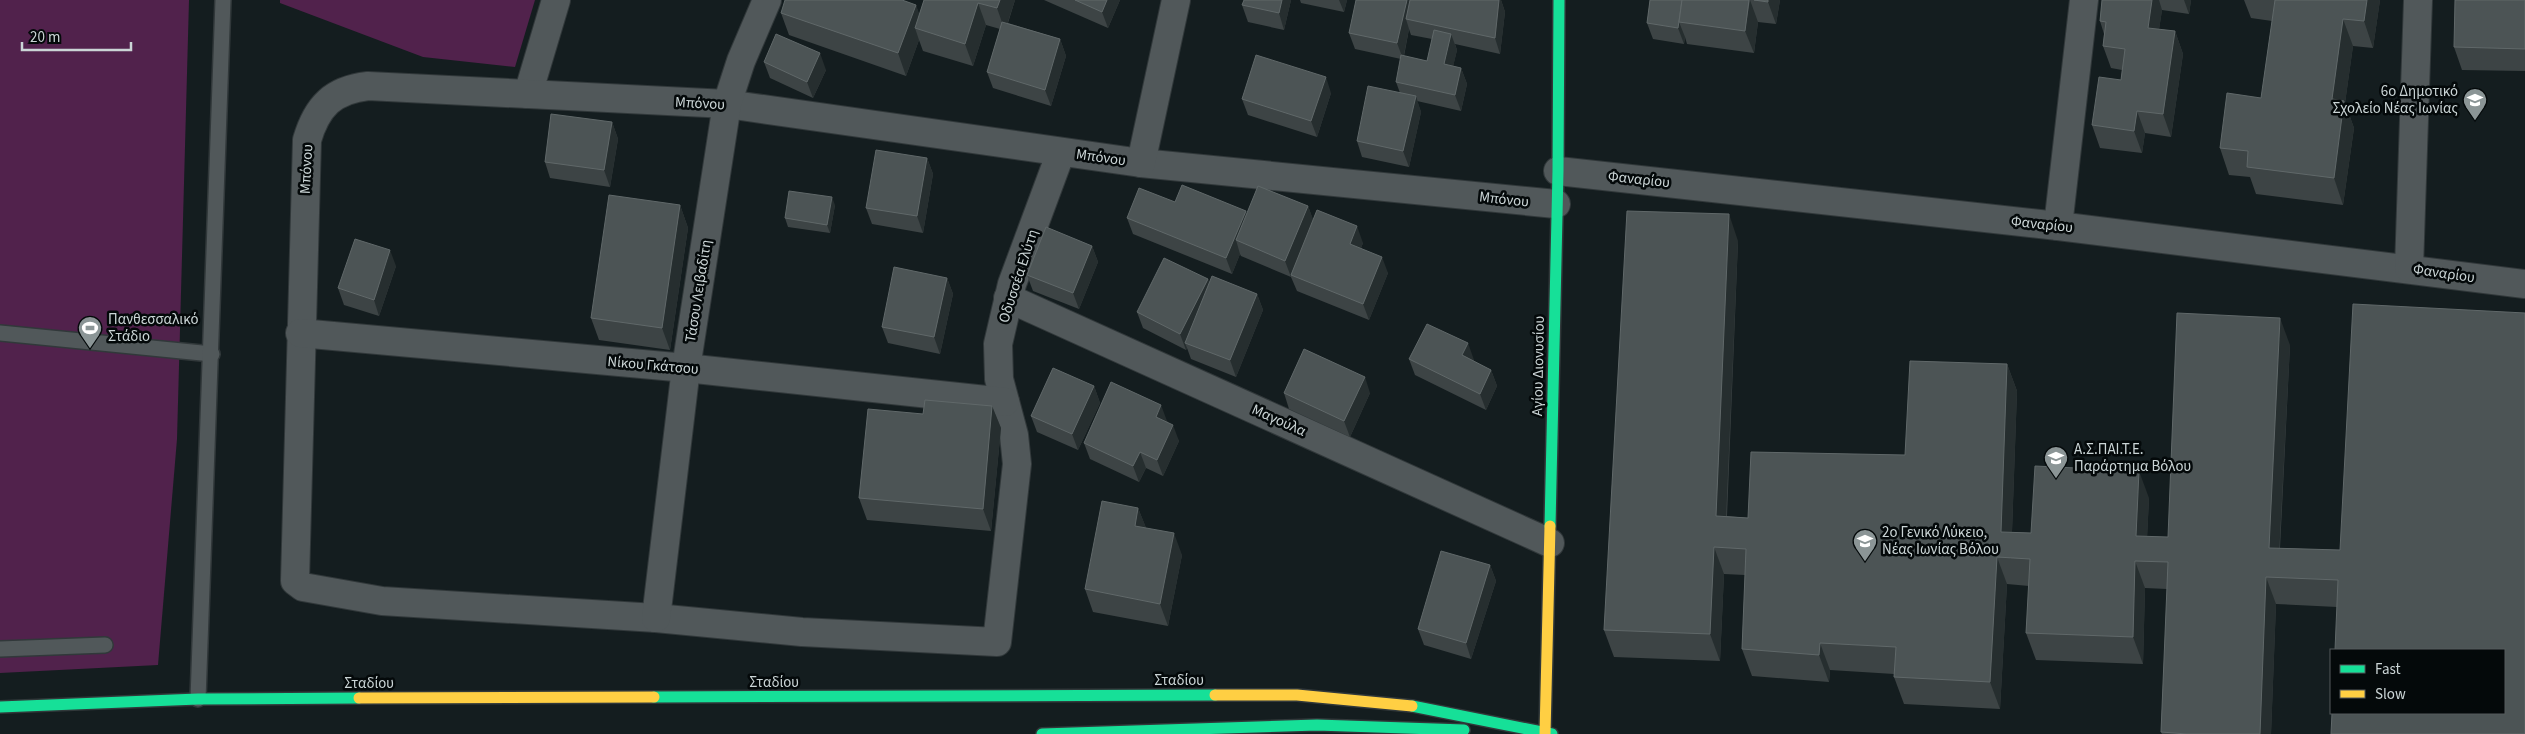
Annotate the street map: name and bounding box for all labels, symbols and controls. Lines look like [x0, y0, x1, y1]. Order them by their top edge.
scale bar [22, 20, 131, 52]
text: 20 m [30, 27, 60, 48]
place label: 6ο Δημοτικό Σχολείο Νέας Ιωνίας [2333, 81, 2459, 119]
school or university icon: 6ο Δημοτικό Σχολείο Νέας Ιωνίας [2462, 87, 2488, 121]
street label: Μπόνου [674, 92, 725, 115]
street label: Μπόνου [295, 144, 318, 195]
street label: Μπόνου [1075, 144, 1127, 171]
street label: Φαναρίου [1607, 166, 1671, 193]
street label: Μπόνου [1478, 186, 1530, 213]
street label: Φαναρίου [2010, 211, 2074, 238]
street label: Οδυσσέα Ελύτη [993, 227, 1043, 326]
street label: Τάσου Λειβαδίτη [680, 238, 717, 344]
street label: Φαναρίου [2412, 259, 2476, 288]
place label: Πανθεσσαλικό Στάδιο [108, 309, 198, 347]
sports icon: Πανθεσσαλικό Στάδιο [77, 315, 103, 349]
street label: Αγίου Διονυσίου [1527, 316, 1550, 416]
street label: Νίκου Γκάτσου [606, 351, 699, 380]
street label: Μαγούλα [1248, 399, 1310, 442]
place label: Α.Σ.ΠΑΙ.Τ.Ε. Παράρτημα Βόλου [2074, 439, 2191, 477]
school or university icon: Α.Σ.ΠΑΙ.Τ.Ε. Παράρτημα Βόλου [2043, 445, 2069, 479]
place label: 2ο Γενικό Λύκειο, Νέας Ιωνίας Βόλου [1882, 522, 1999, 560]
school or university icon: 2ο Γενικό Λύκειο, Νέας Ιωνίας Βόλου [1852, 528, 1878, 562]
legend [2330, 649, 2505, 714]
text: Fast [2375, 659, 2401, 680]
street label: Σταδίου [1154, 670, 1204, 691]
street label: Σταδίου [749, 672, 799, 693]
street label: Σταδίου [344, 673, 394, 694]
text: Slow [2375, 684, 2406, 705]

